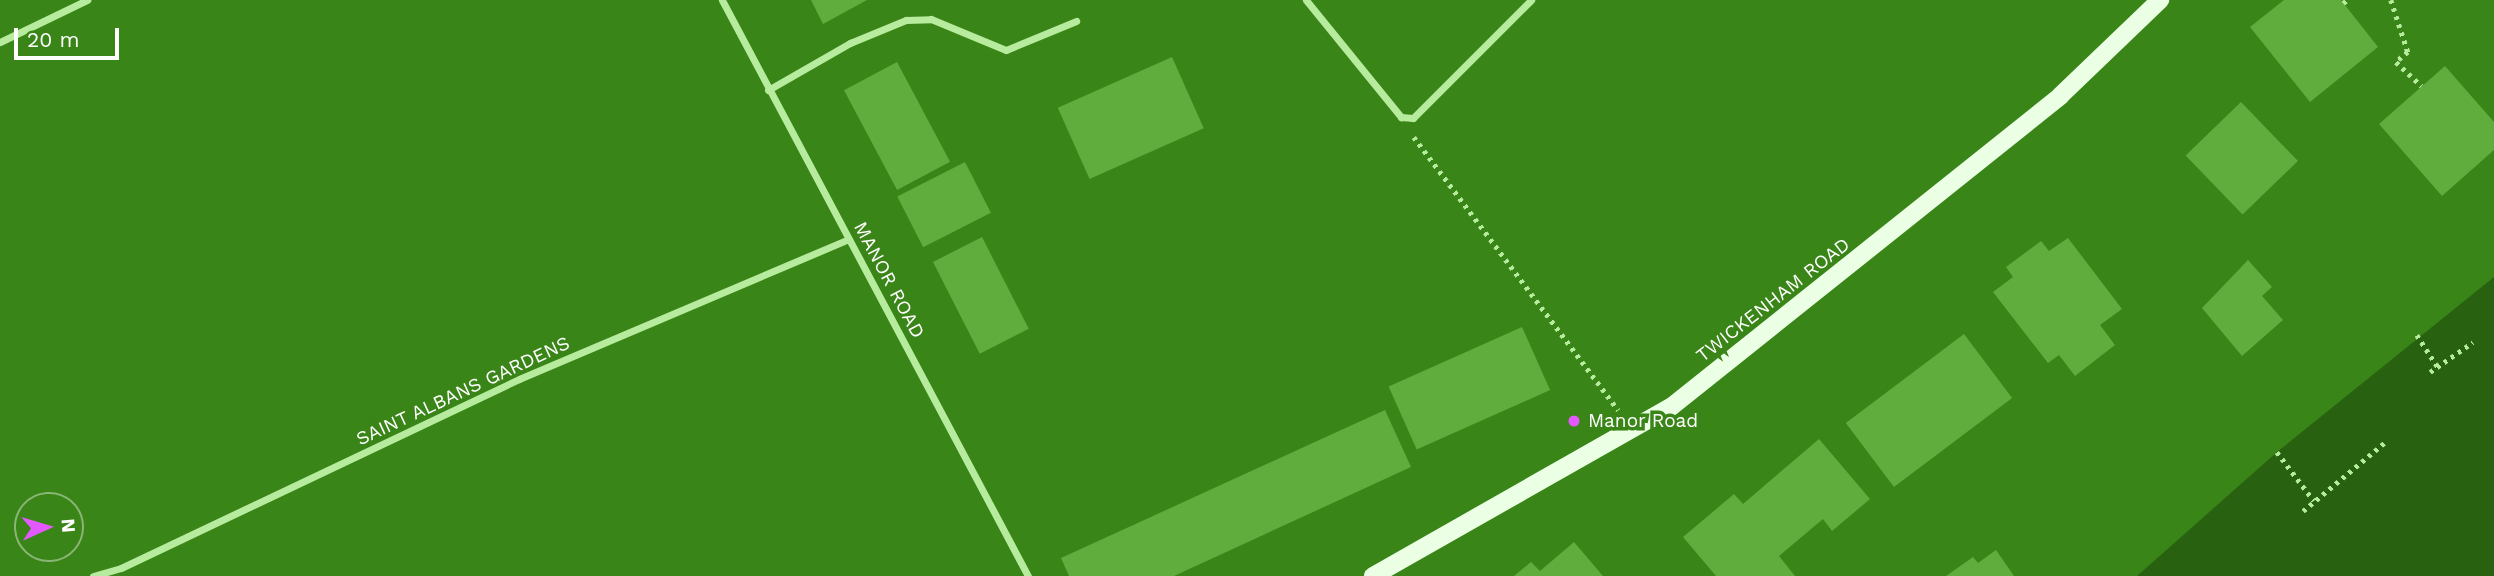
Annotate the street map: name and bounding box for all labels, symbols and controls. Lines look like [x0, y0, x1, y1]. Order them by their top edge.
scale bar [18, 14, 122, 58]
text: 20 m [27, 27, 79, 52]
street label: MANOR ROAD [849, 218, 929, 342]
street label: TWICKENHAM ROAD [1692, 233, 1854, 367]
street label: SAINT ALBANS GARDENS [352, 331, 574, 451]
place label: Manor Road [1588, 410, 1699, 432]
marker: Manor Road [1566, 413, 1582, 429]
north arrow [14, 492, 84, 562]
text: N [56, 518, 80, 533]

